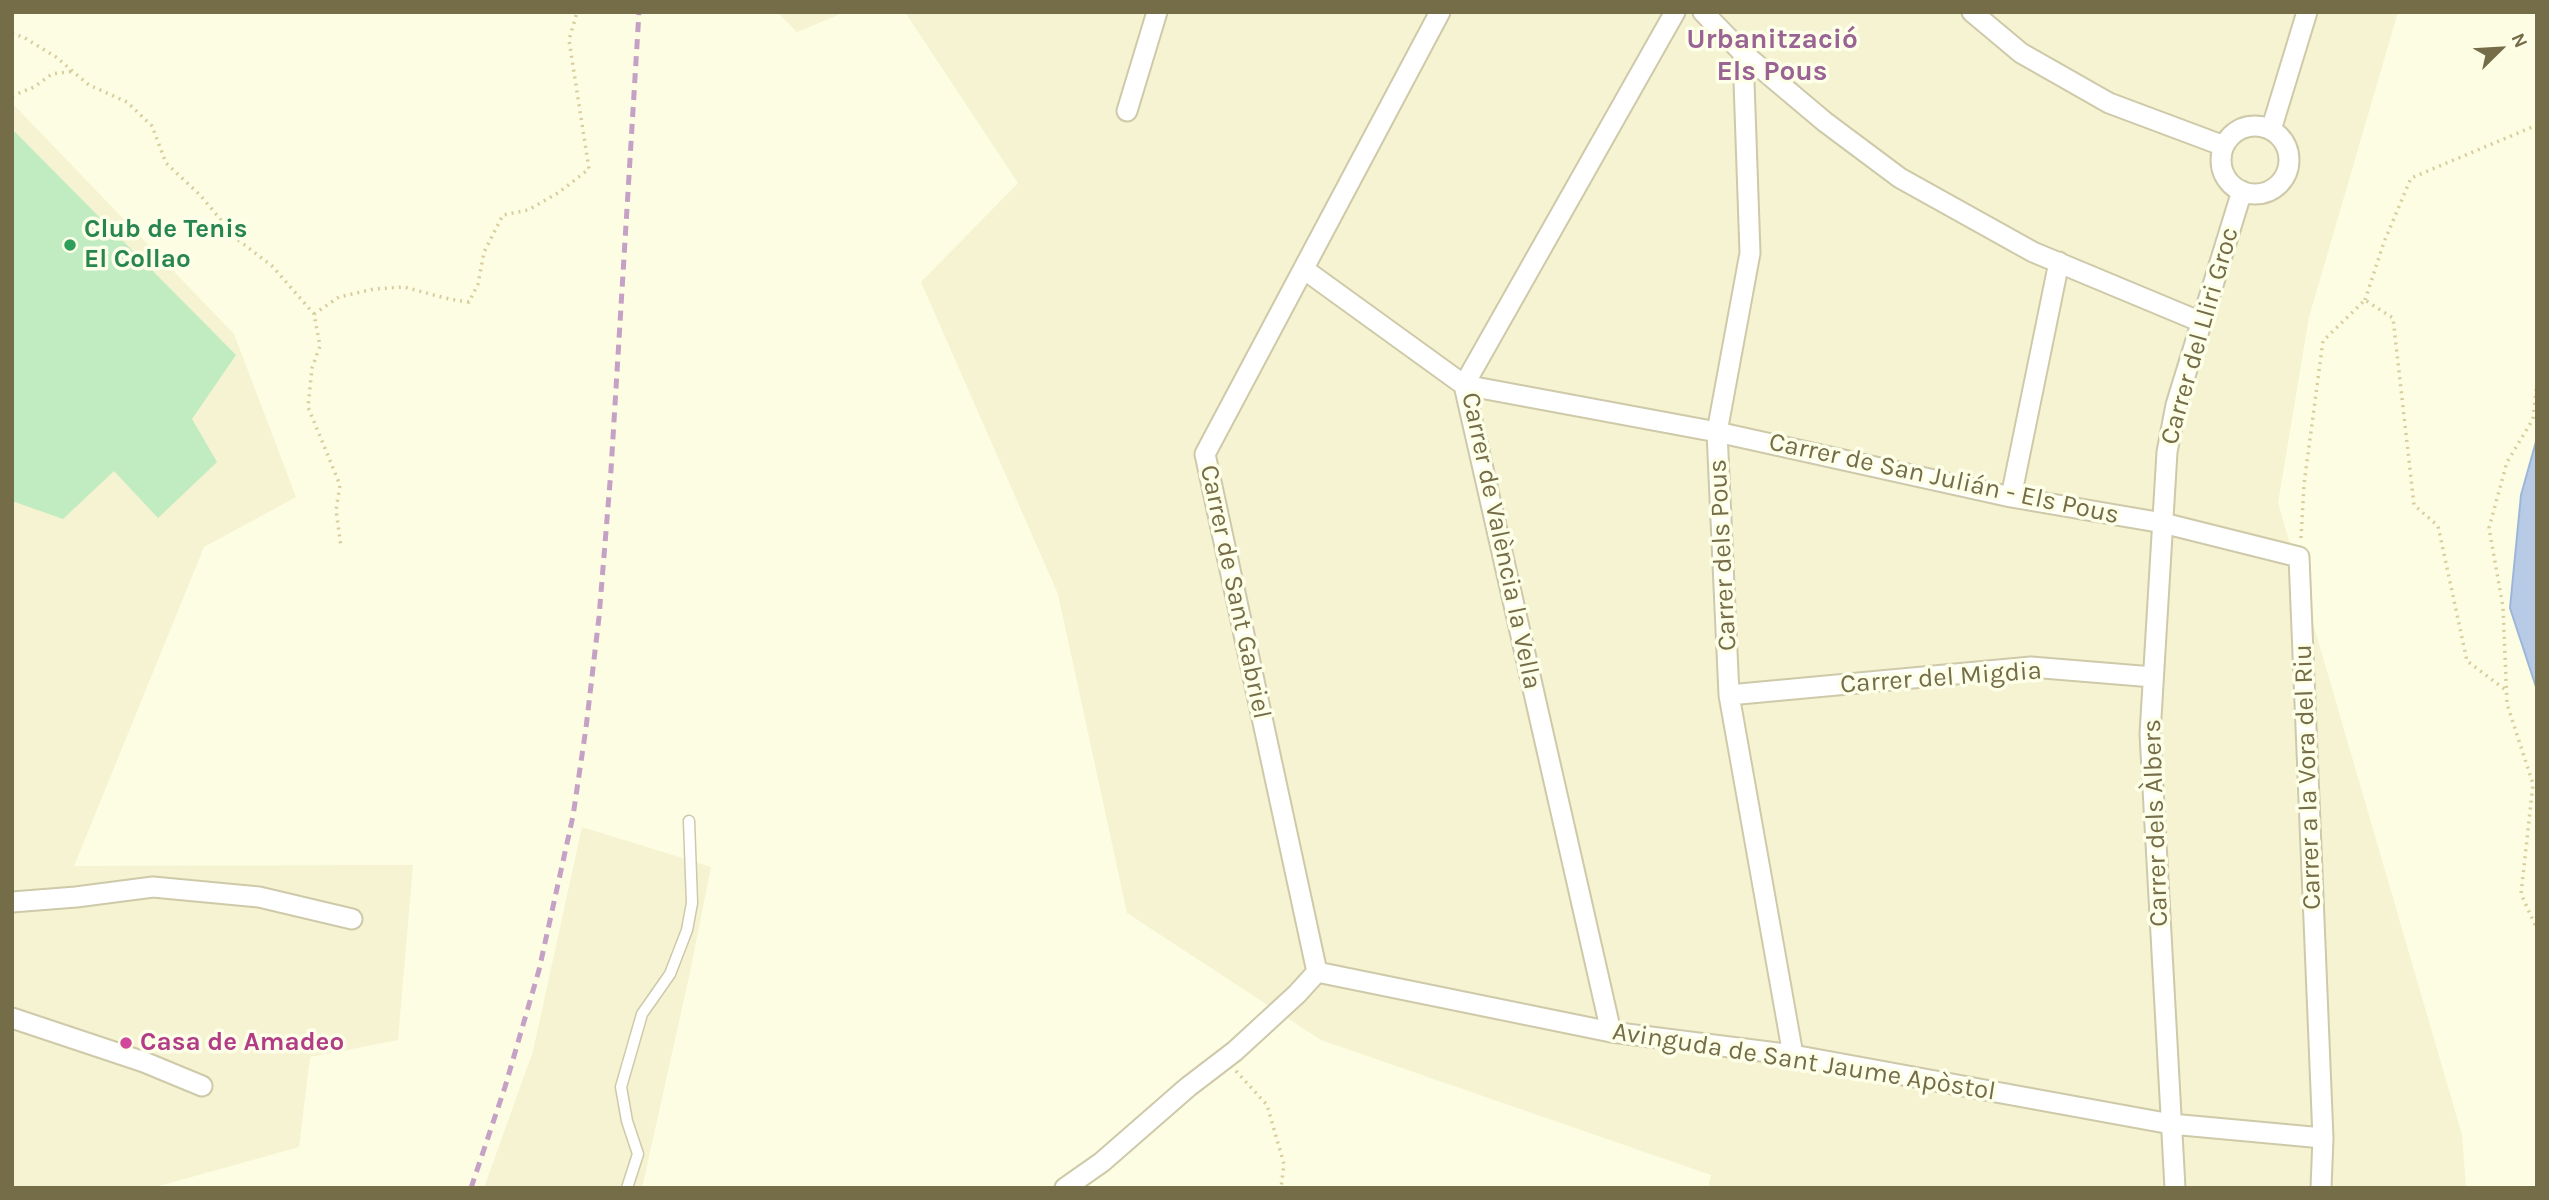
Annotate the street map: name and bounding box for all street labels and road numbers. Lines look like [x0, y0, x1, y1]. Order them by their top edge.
street label: Carrer del Lliri Groc [2154, 224, 2246, 448]
street label: Carrer de València la Vella [1454, 390, 1548, 692]
street label: Carrer de San Julián - Els Pous [1766, 427, 2122, 531]
street label: Carrer dels Pous [1702, 458, 1744, 652]
street label: Carrer de Sant Gabriel [1193, 462, 1277, 722]
street label: Carrer a la Vora del Riu [2288, 644, 2328, 910]
street label: Carrer del Migdia [1839, 655, 2043, 701]
street label: Carrer dels Àlbers [2137, 719, 2175, 927]
street label: Avinguda de Sant Jaume Apòstol [1610, 1016, 1998, 1108]

